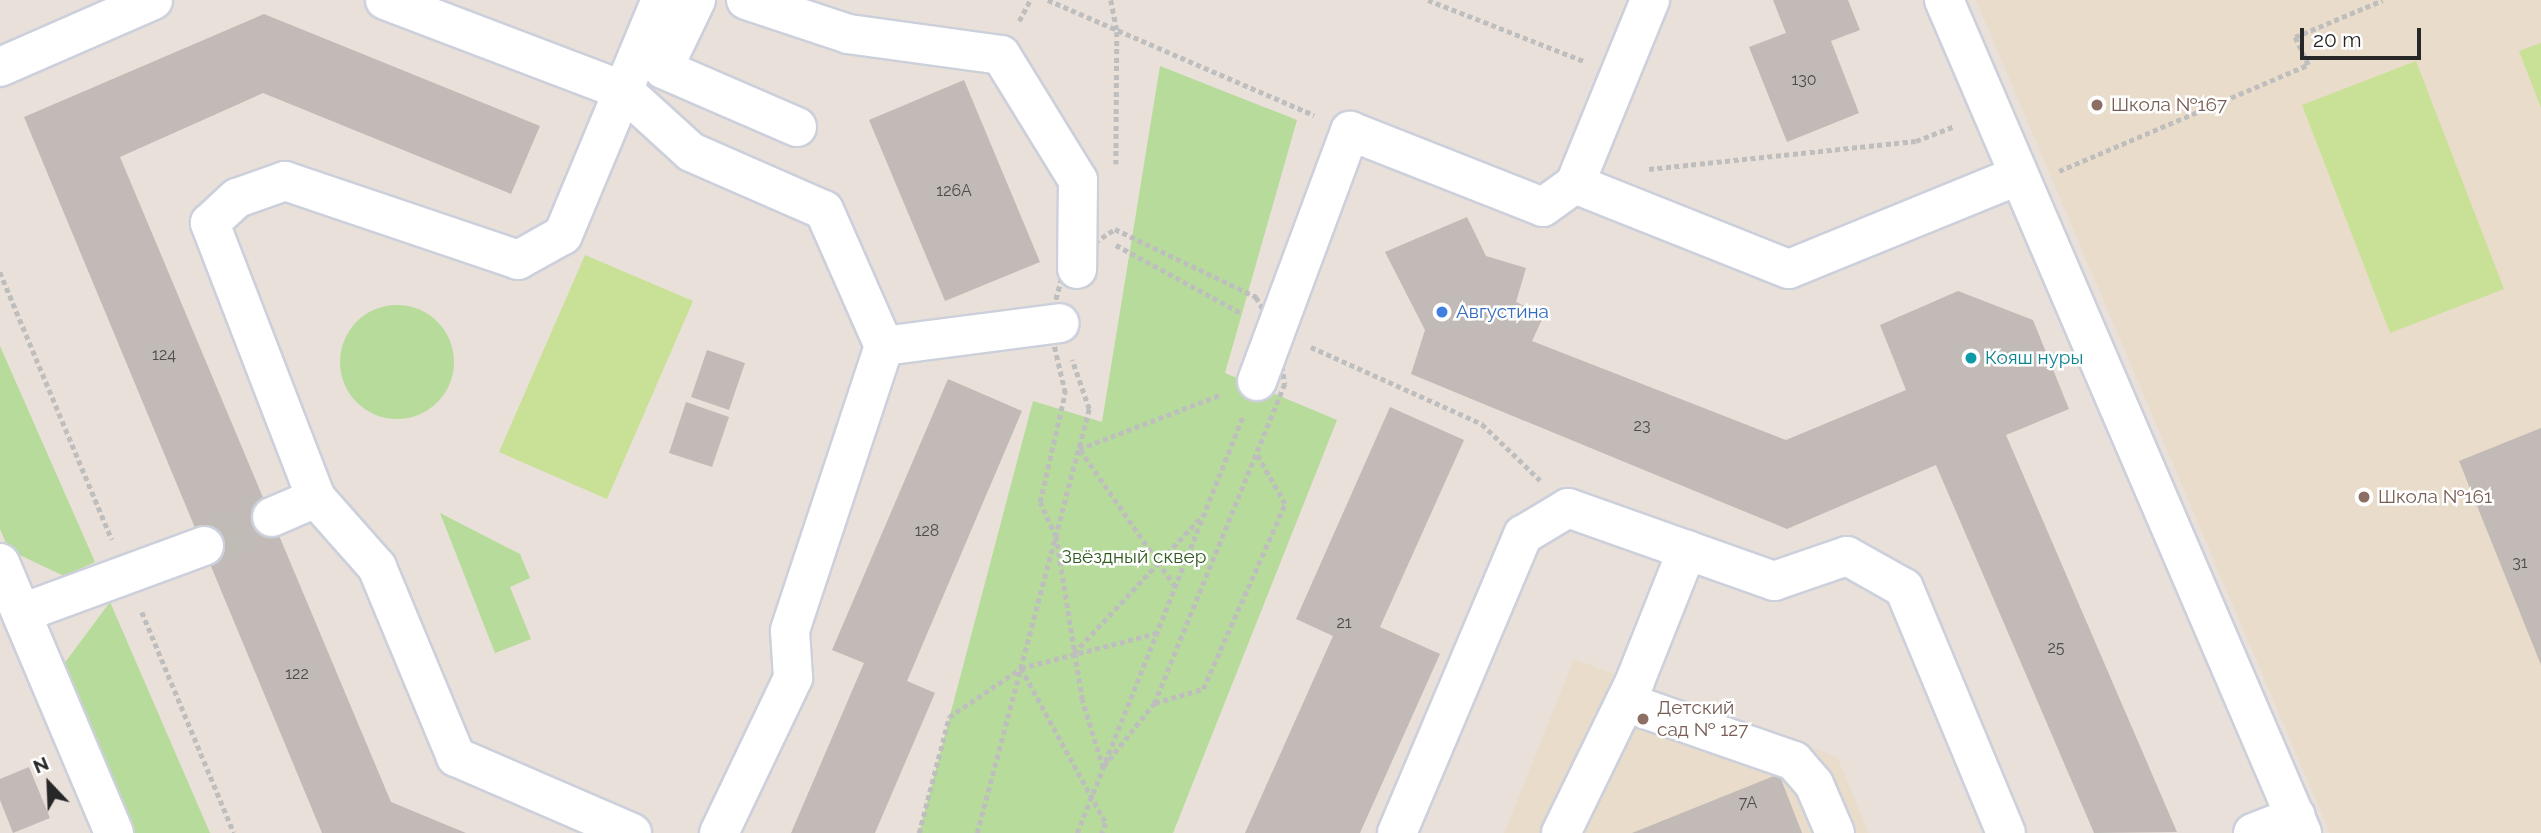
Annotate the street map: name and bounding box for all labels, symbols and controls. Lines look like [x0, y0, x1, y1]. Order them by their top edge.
scale bar [2303, 14, 2424, 58]
text: 20 m [2313, 27, 2361, 52]
house number: 130 [1791, 70, 1817, 90]
place label: Школа №167 [2111, 94, 2227, 116]
marker: Школа №167 [2089, 97, 2105, 113]
house number: 126А [936, 181, 972, 201]
place label: Августина [1456, 301, 1549, 323]
marker: Августина [1434, 304, 1450, 320]
house number: 124 [152, 345, 176, 365]
place label: Кояш нуры [1985, 347, 2083, 369]
marker: Кояш нуры [1963, 350, 1979, 366]
house number: 23 [1634, 416, 1650, 436]
place label: Школа №161 [2378, 486, 2492, 508]
marker: Школа №161 [2356, 489, 2372, 505]
house number: 128 [915, 521, 939, 541]
park label: Звёздный сквер [1062, 546, 1206, 568]
house number: 31 [2512, 553, 2528, 573]
house number: 21 [1336, 613, 1352, 633]
house number: 25 [2047, 638, 2065, 658]
house number: 122 [285, 664, 309, 684]
place label: Детский сад № 127 [1657, 697, 1748, 741]
marker: Детский сад № 127 [1635, 711, 1651, 727]
north arrow [14, 749, 84, 819]
text: N [30, 752, 52, 778]
house number: 7А [1739, 793, 1757, 813]

